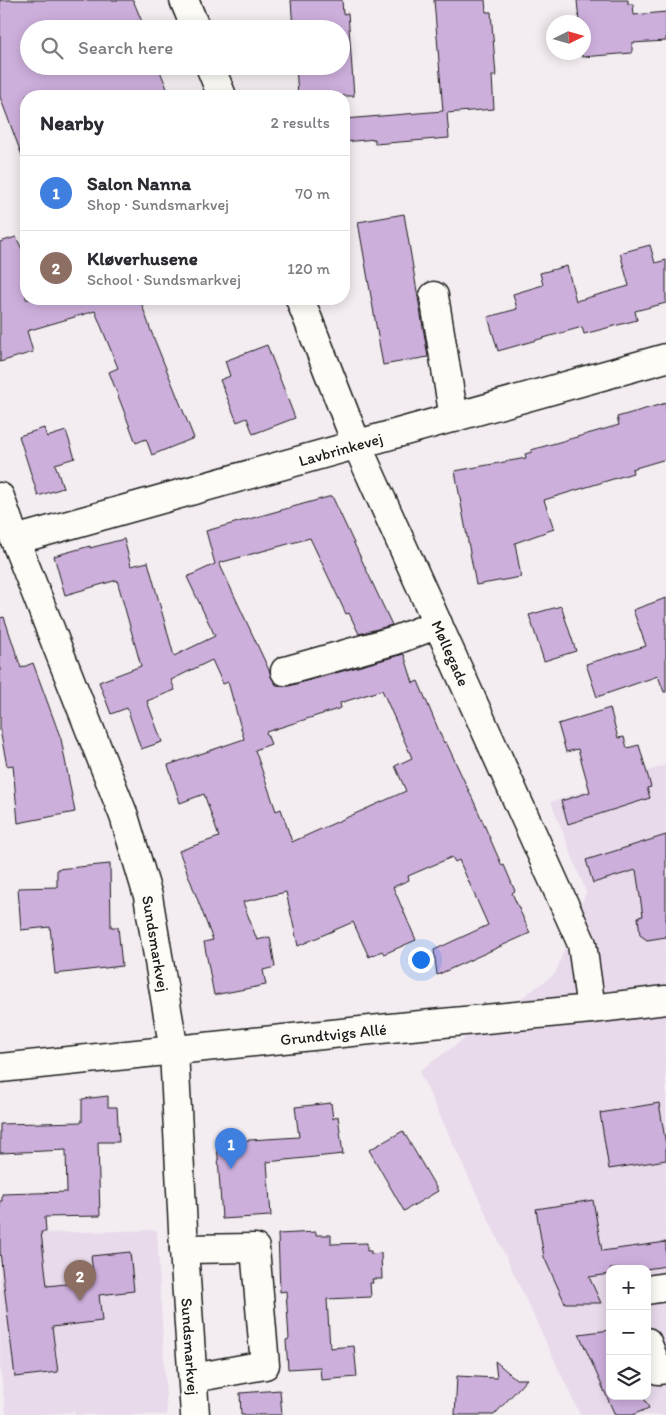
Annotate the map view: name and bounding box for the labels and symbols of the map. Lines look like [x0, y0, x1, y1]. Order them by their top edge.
north arrow [546, 15, 591, 60]
street label: Lavbrinkevej [296, 429, 385, 470]
street label: Møllegade [427, 617, 474, 689]
street label: Sundsmarkvej [138, 894, 173, 993]
your location [408, 947, 434, 973]
street label: Grundtvigs Allé [279, 1019, 387, 1049]
pin: 1 [215, 1128, 247, 1169]
pin: 2 [64, 1260, 96, 1301]
street label: Sundsmarkvej [177, 1297, 203, 1396]

